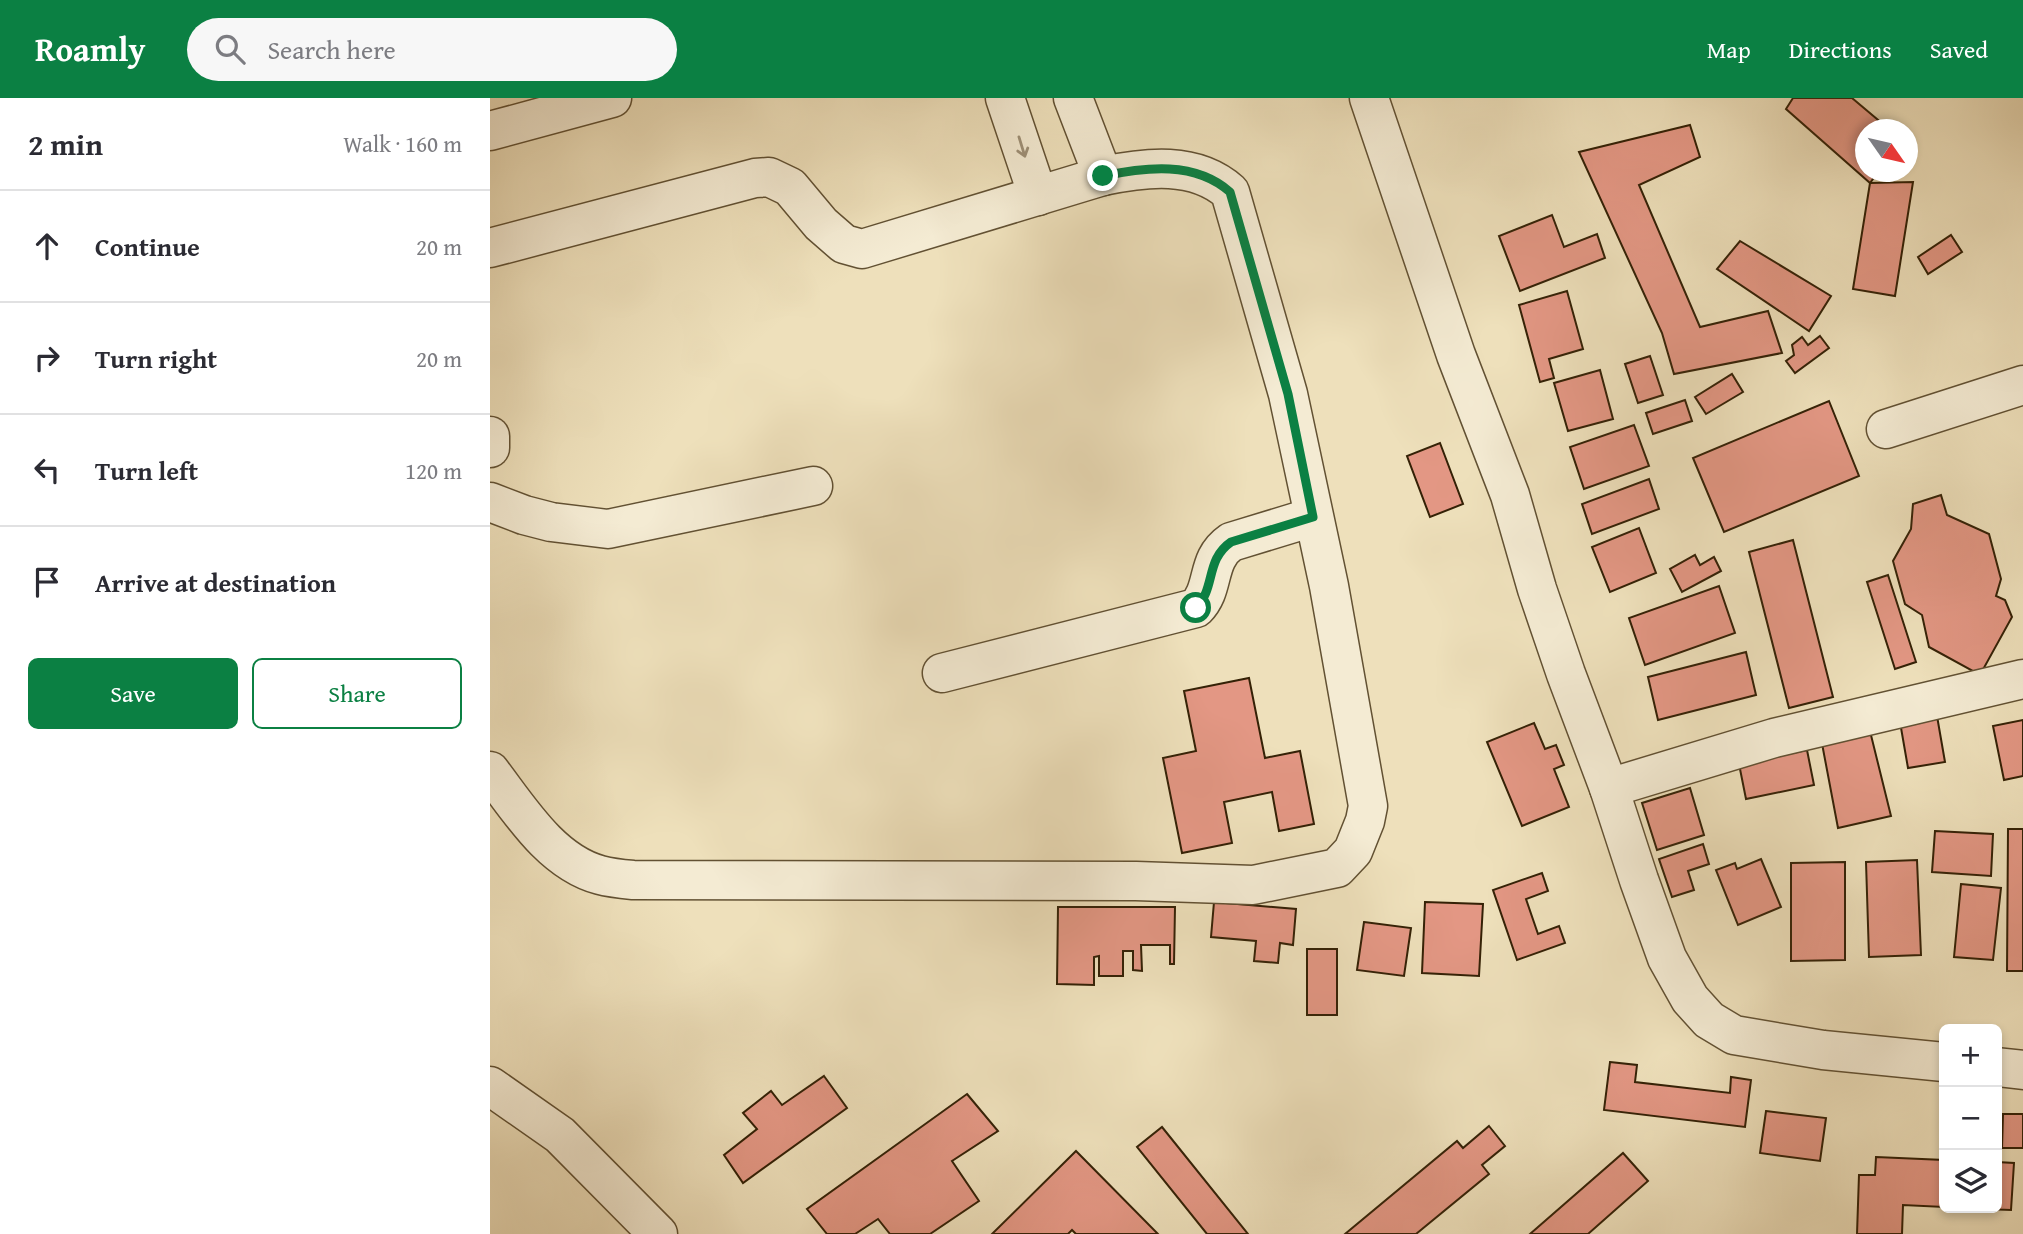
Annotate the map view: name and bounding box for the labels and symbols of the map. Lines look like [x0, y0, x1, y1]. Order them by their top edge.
north arrow [1855, 119, 1918, 182]
one-way arrow [1017, 135, 1030, 157]
route end [1087, 160, 1118, 191]
route start [1180, 592, 1211, 623]

